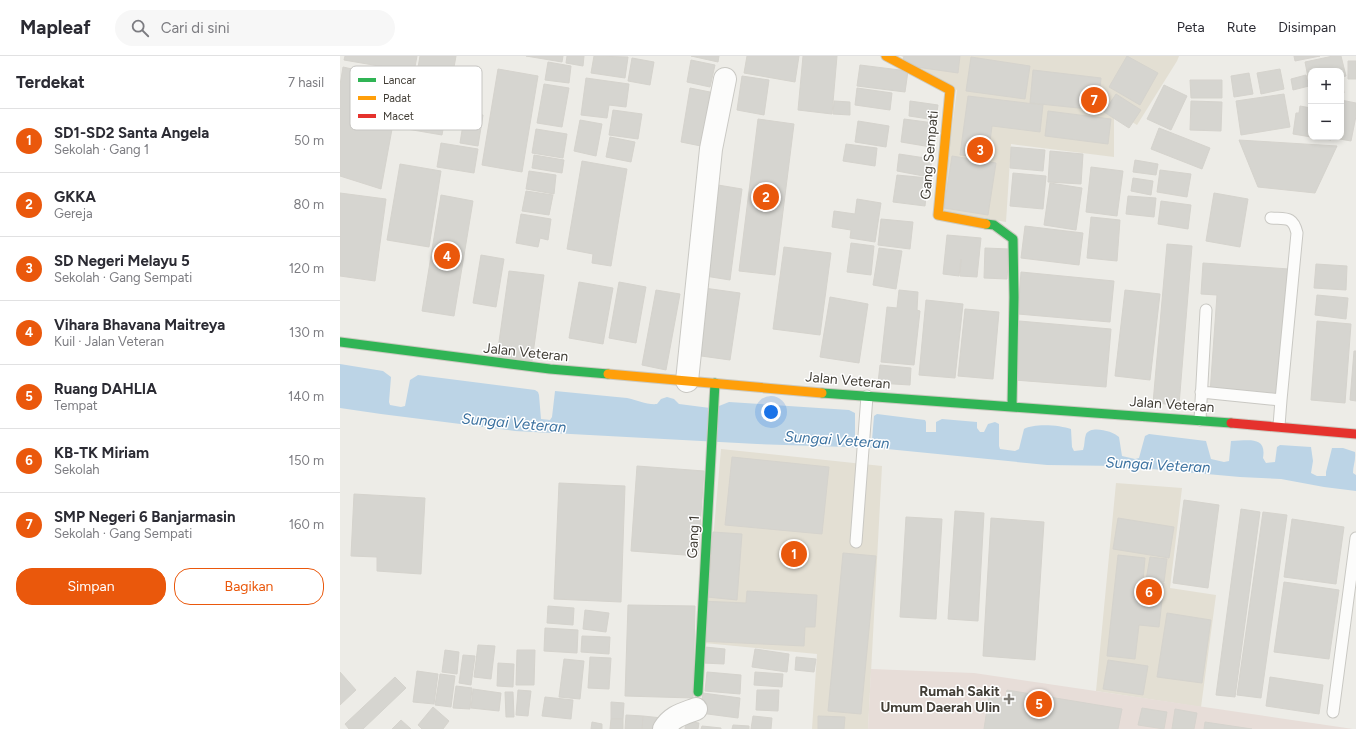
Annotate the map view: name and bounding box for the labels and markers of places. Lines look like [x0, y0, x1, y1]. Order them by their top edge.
pin: 7 [1081, 85, 1107, 115]
pin: 3 [967, 135, 993, 165]
pin: 2 [753, 182, 779, 212]
pin: 4 [434, 241, 460, 271]
pin: 1 [781, 539, 807, 569]
pin: 6 [1136, 577, 1162, 607]
place label: Rumah Sakit Umum Daerah Ulin [880, 683, 1000, 716]
pin: 5 [1026, 689, 1052, 719]
marker: Rumah Sakit Umum Daerah Ulin [1003, 693, 1015, 705]

